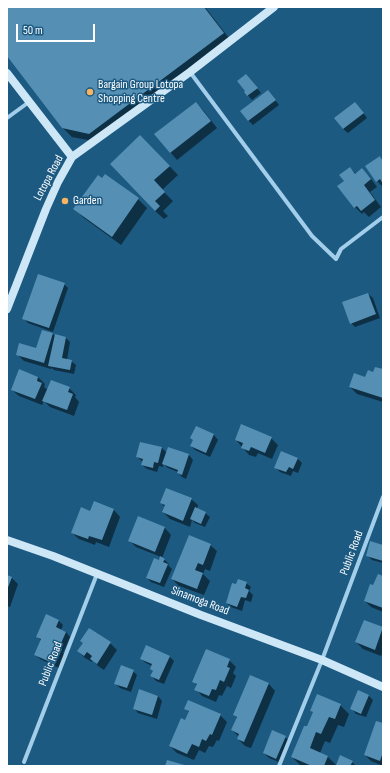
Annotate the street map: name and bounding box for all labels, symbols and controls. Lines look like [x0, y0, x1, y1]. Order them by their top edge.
scale bar [18, 16, 97, 42]
text: 50 m [23, 23, 43, 38]
place label: Bargain Group Lotopa Shopping Centre [98, 78, 183, 106]
marker: Bargain Group Lotopa Shopping Centre [85, 87, 95, 97]
street label: Lotopa Road [31, 153, 67, 203]
place label: Garden [73, 194, 102, 208]
marker: Garden [60, 196, 70, 206]
street label: Public Road [337, 529, 367, 577]
street label: Sinamoga Road [169, 583, 231, 619]
street label: Public Road [36, 640, 66, 688]

